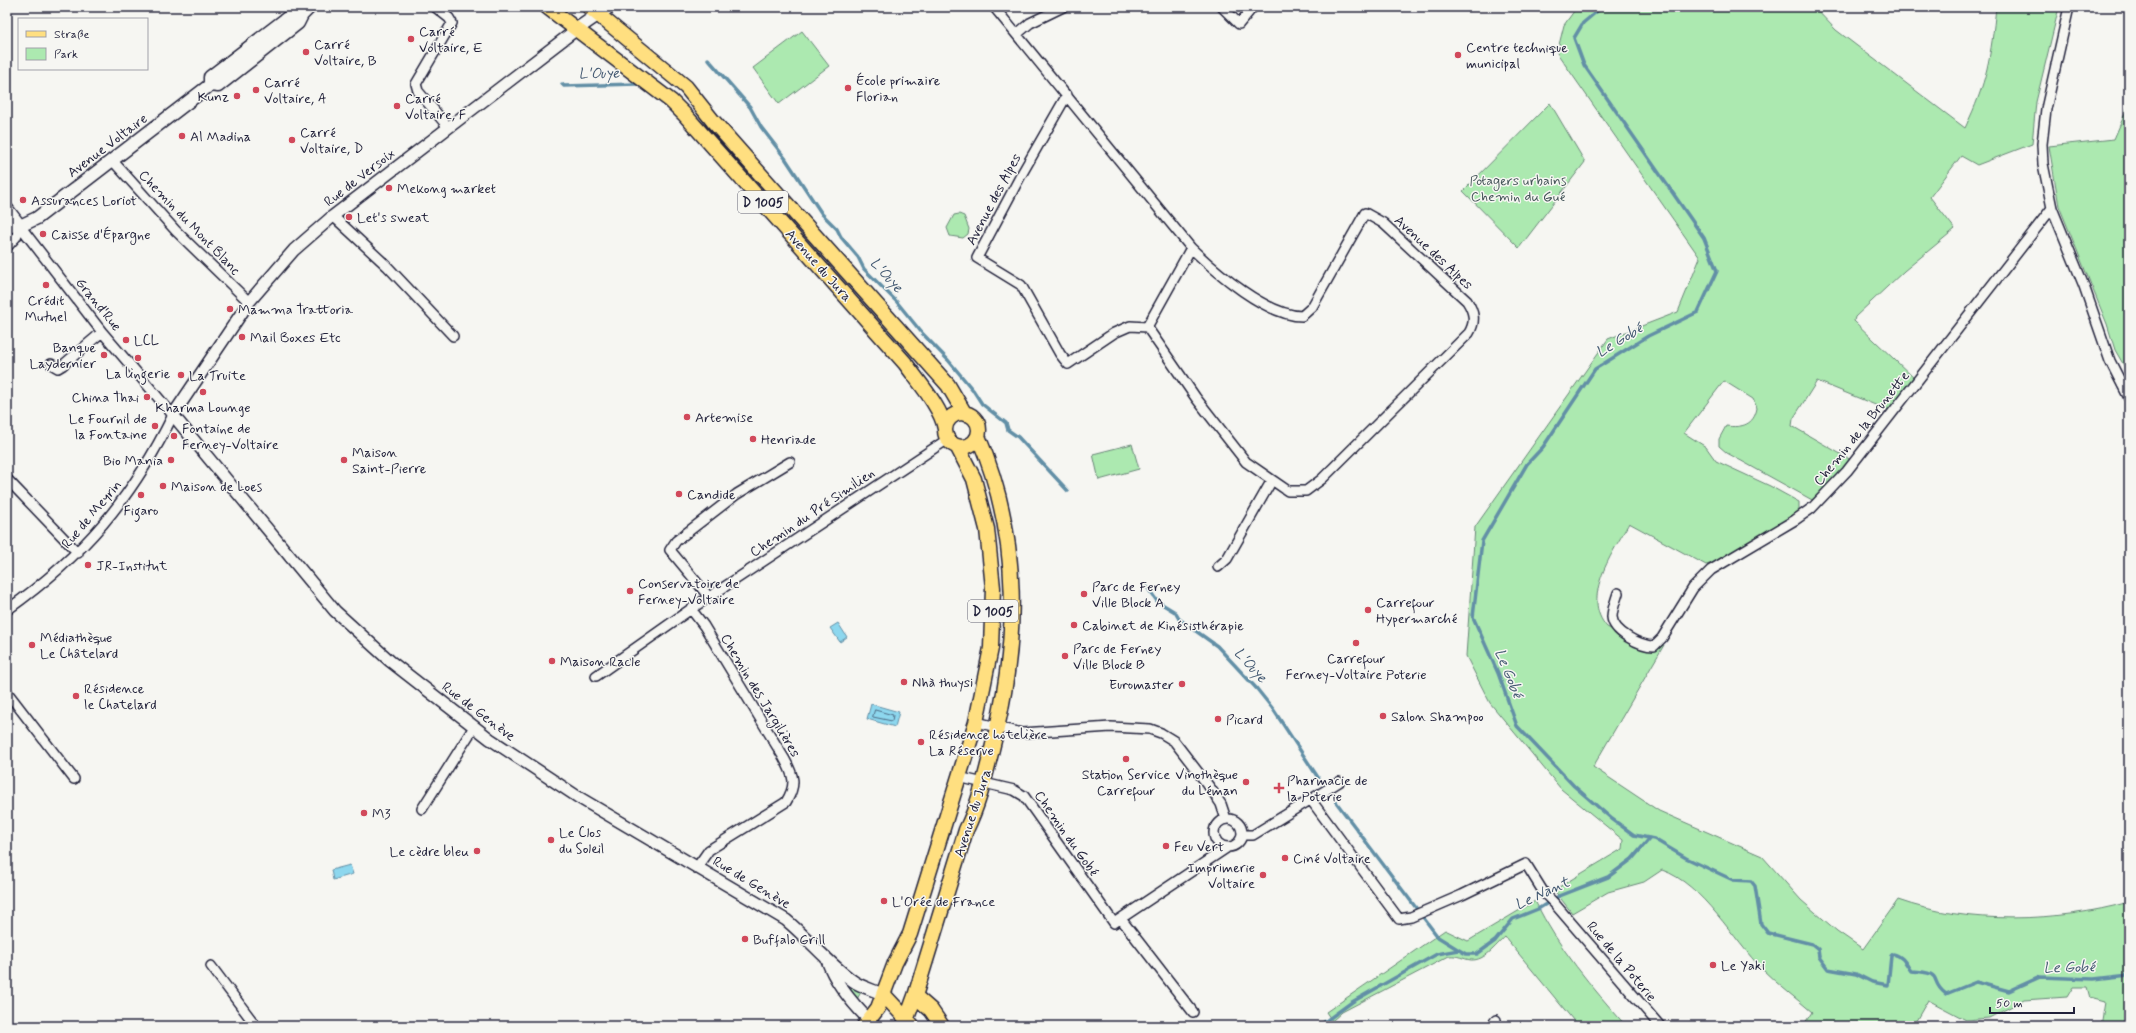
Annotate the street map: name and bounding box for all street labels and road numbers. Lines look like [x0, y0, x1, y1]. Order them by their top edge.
street label: Avenue Voltaire [64, 110, 151, 182]
street label: Rue de Versoix [321, 145, 399, 211]
street label: Avenue des Alpes [962, 151, 1026, 248]
street label: Chemin du Mont Blanc [135, 166, 244, 279]
road number: D 1005 [738, 191, 788, 213]
street label: Avenue des Alpes [1390, 212, 1476, 294]
street label: Avenue du Jura [781, 226, 856, 306]
street label: Grand'Rue [71, 274, 125, 335]
street label: Chemin de la Brunette [1810, 367, 1914, 490]
street label: Chemin du Pré Similien [747, 464, 879, 561]
street label: Rue de Meyrin [58, 477, 126, 553]
road number: D 1005 [968, 600, 1018, 622]
street label: Chemin des Jargilières [715, 630, 804, 761]
street label: Rue de Genève [438, 678, 519, 745]
street label: Avenue du Jura [950, 767, 996, 860]
street label: Chemin du Gobé [1030, 787, 1102, 880]
street label: Rue de Genève [709, 853, 794, 913]
street label: Rue de la Poterie [1582, 918, 1660, 1006]

